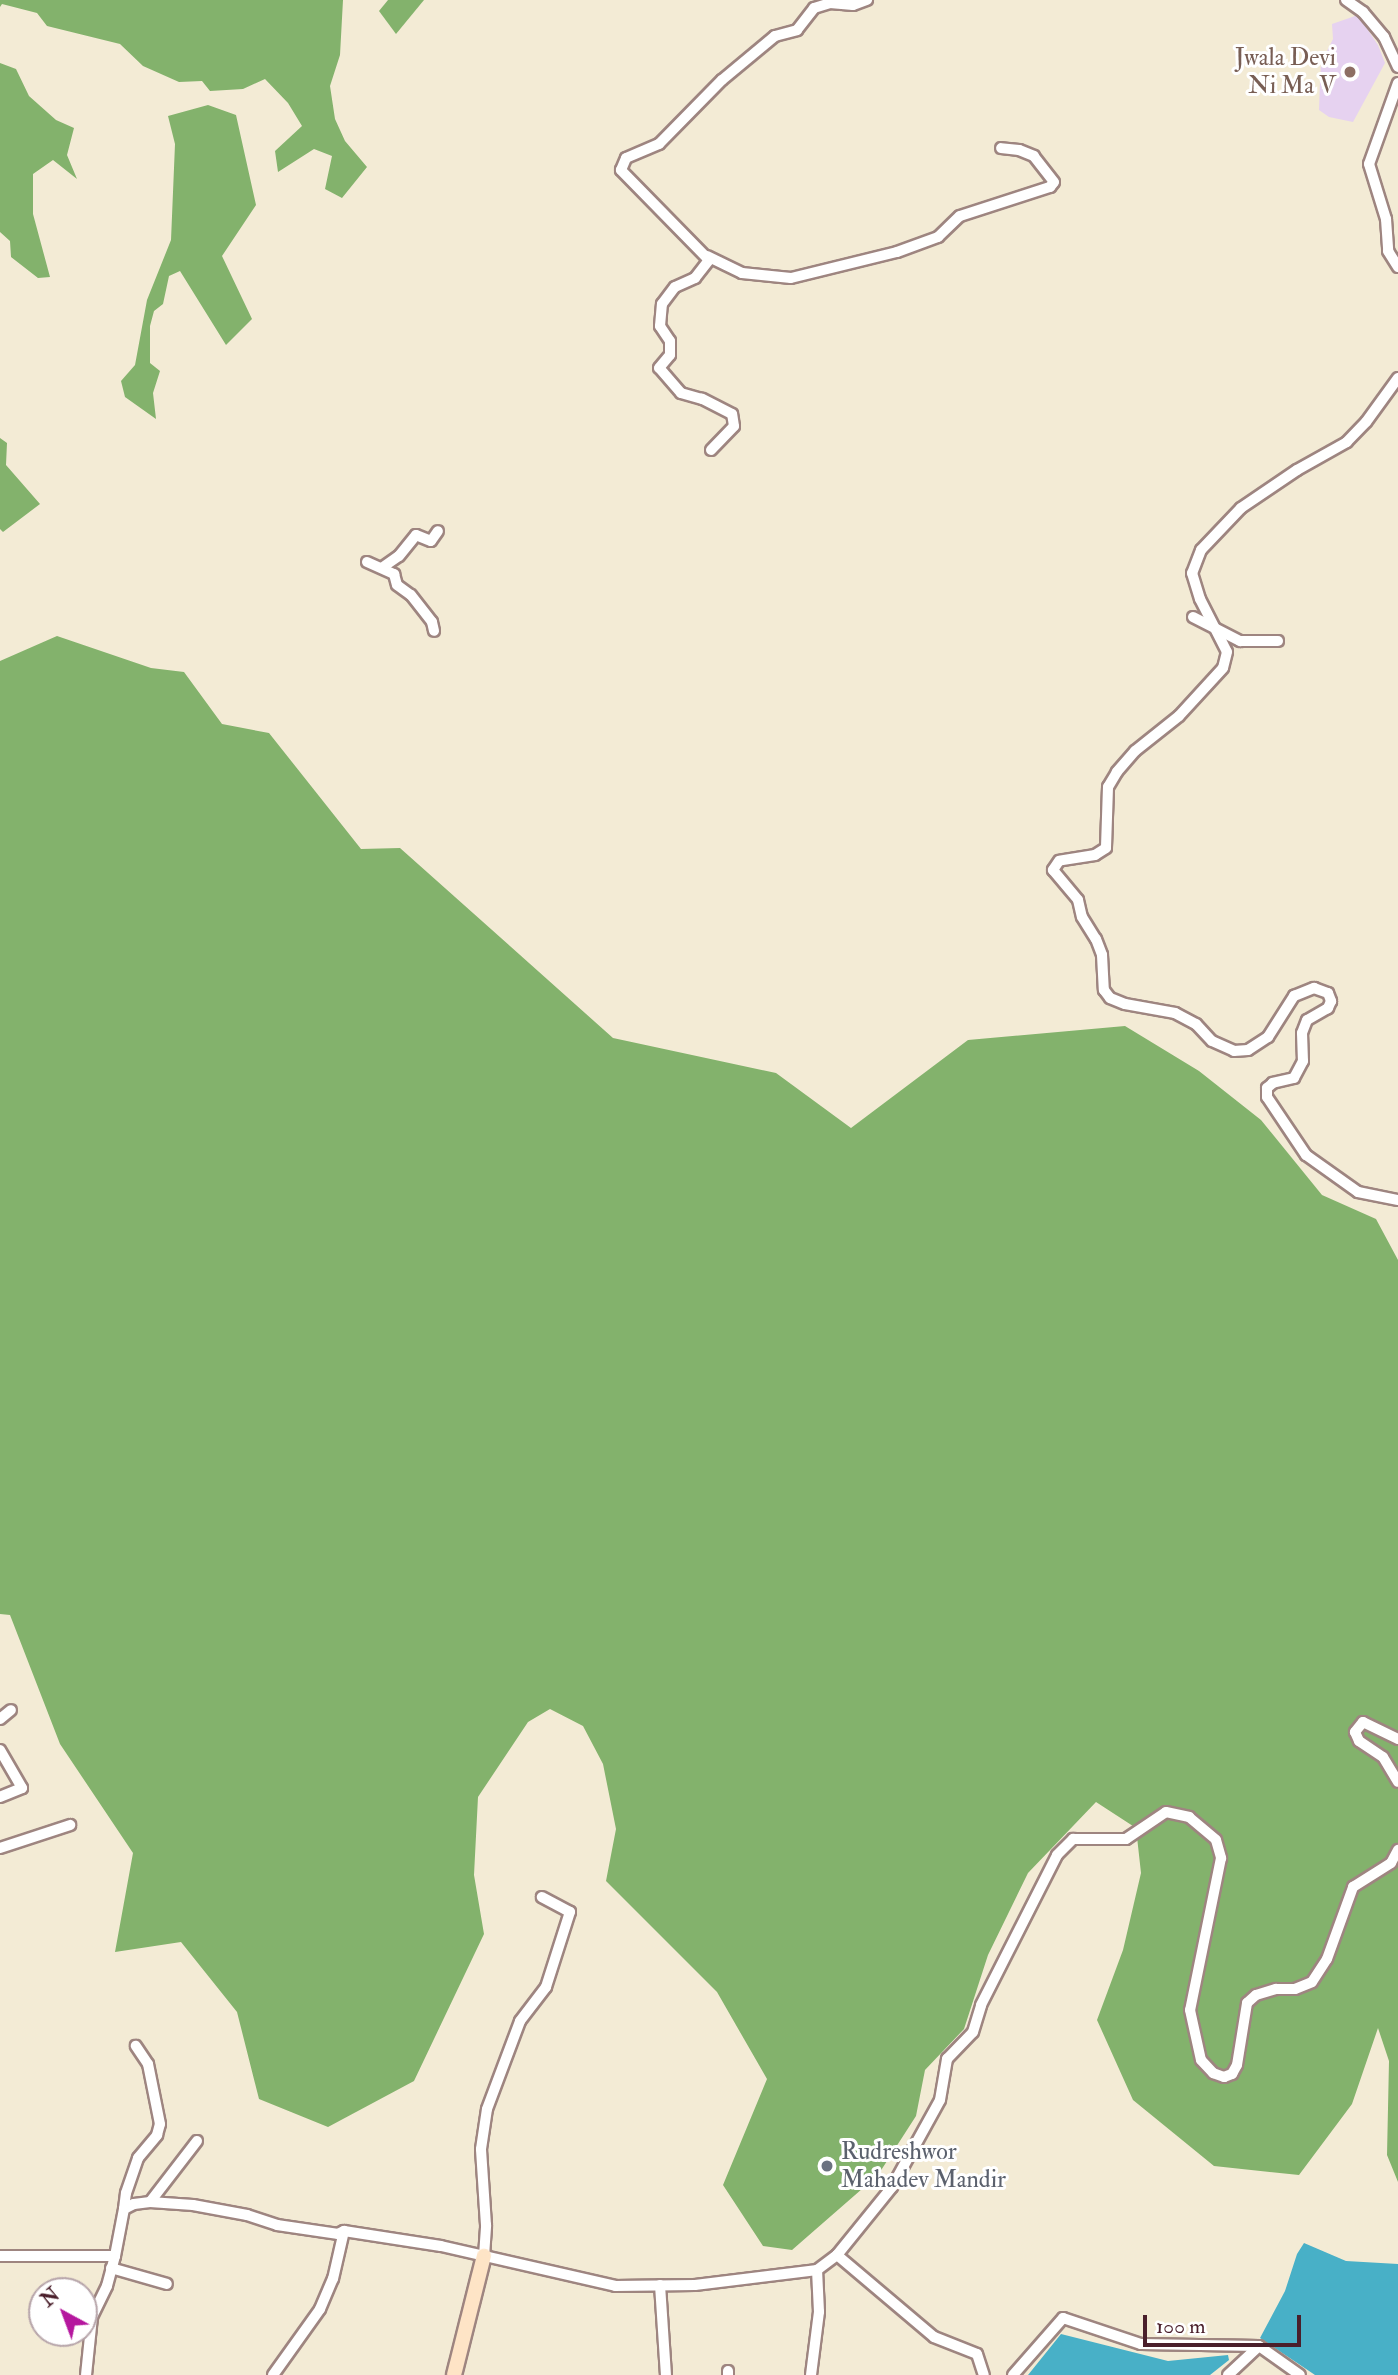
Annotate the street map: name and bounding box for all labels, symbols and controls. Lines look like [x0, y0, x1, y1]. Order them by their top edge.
place label: Jwala Devi Ni Ma V [1235, 44, 1336, 100]
marker: Jwala Devi Ni Ma V [1342, 64, 1358, 80]
place label: Rudreshwor Mahadev Mandir [841, 2138, 1006, 2194]
marker: Rudreshwor Mahadev Mandir [819, 2158, 835, 2174]
north arrow [28, 2277, 98, 2347]
text: N [36, 2283, 65, 2312]
scale bar [1146, 2302, 1304, 2346]
text: 100 m [1156, 2313, 1206, 2340]

